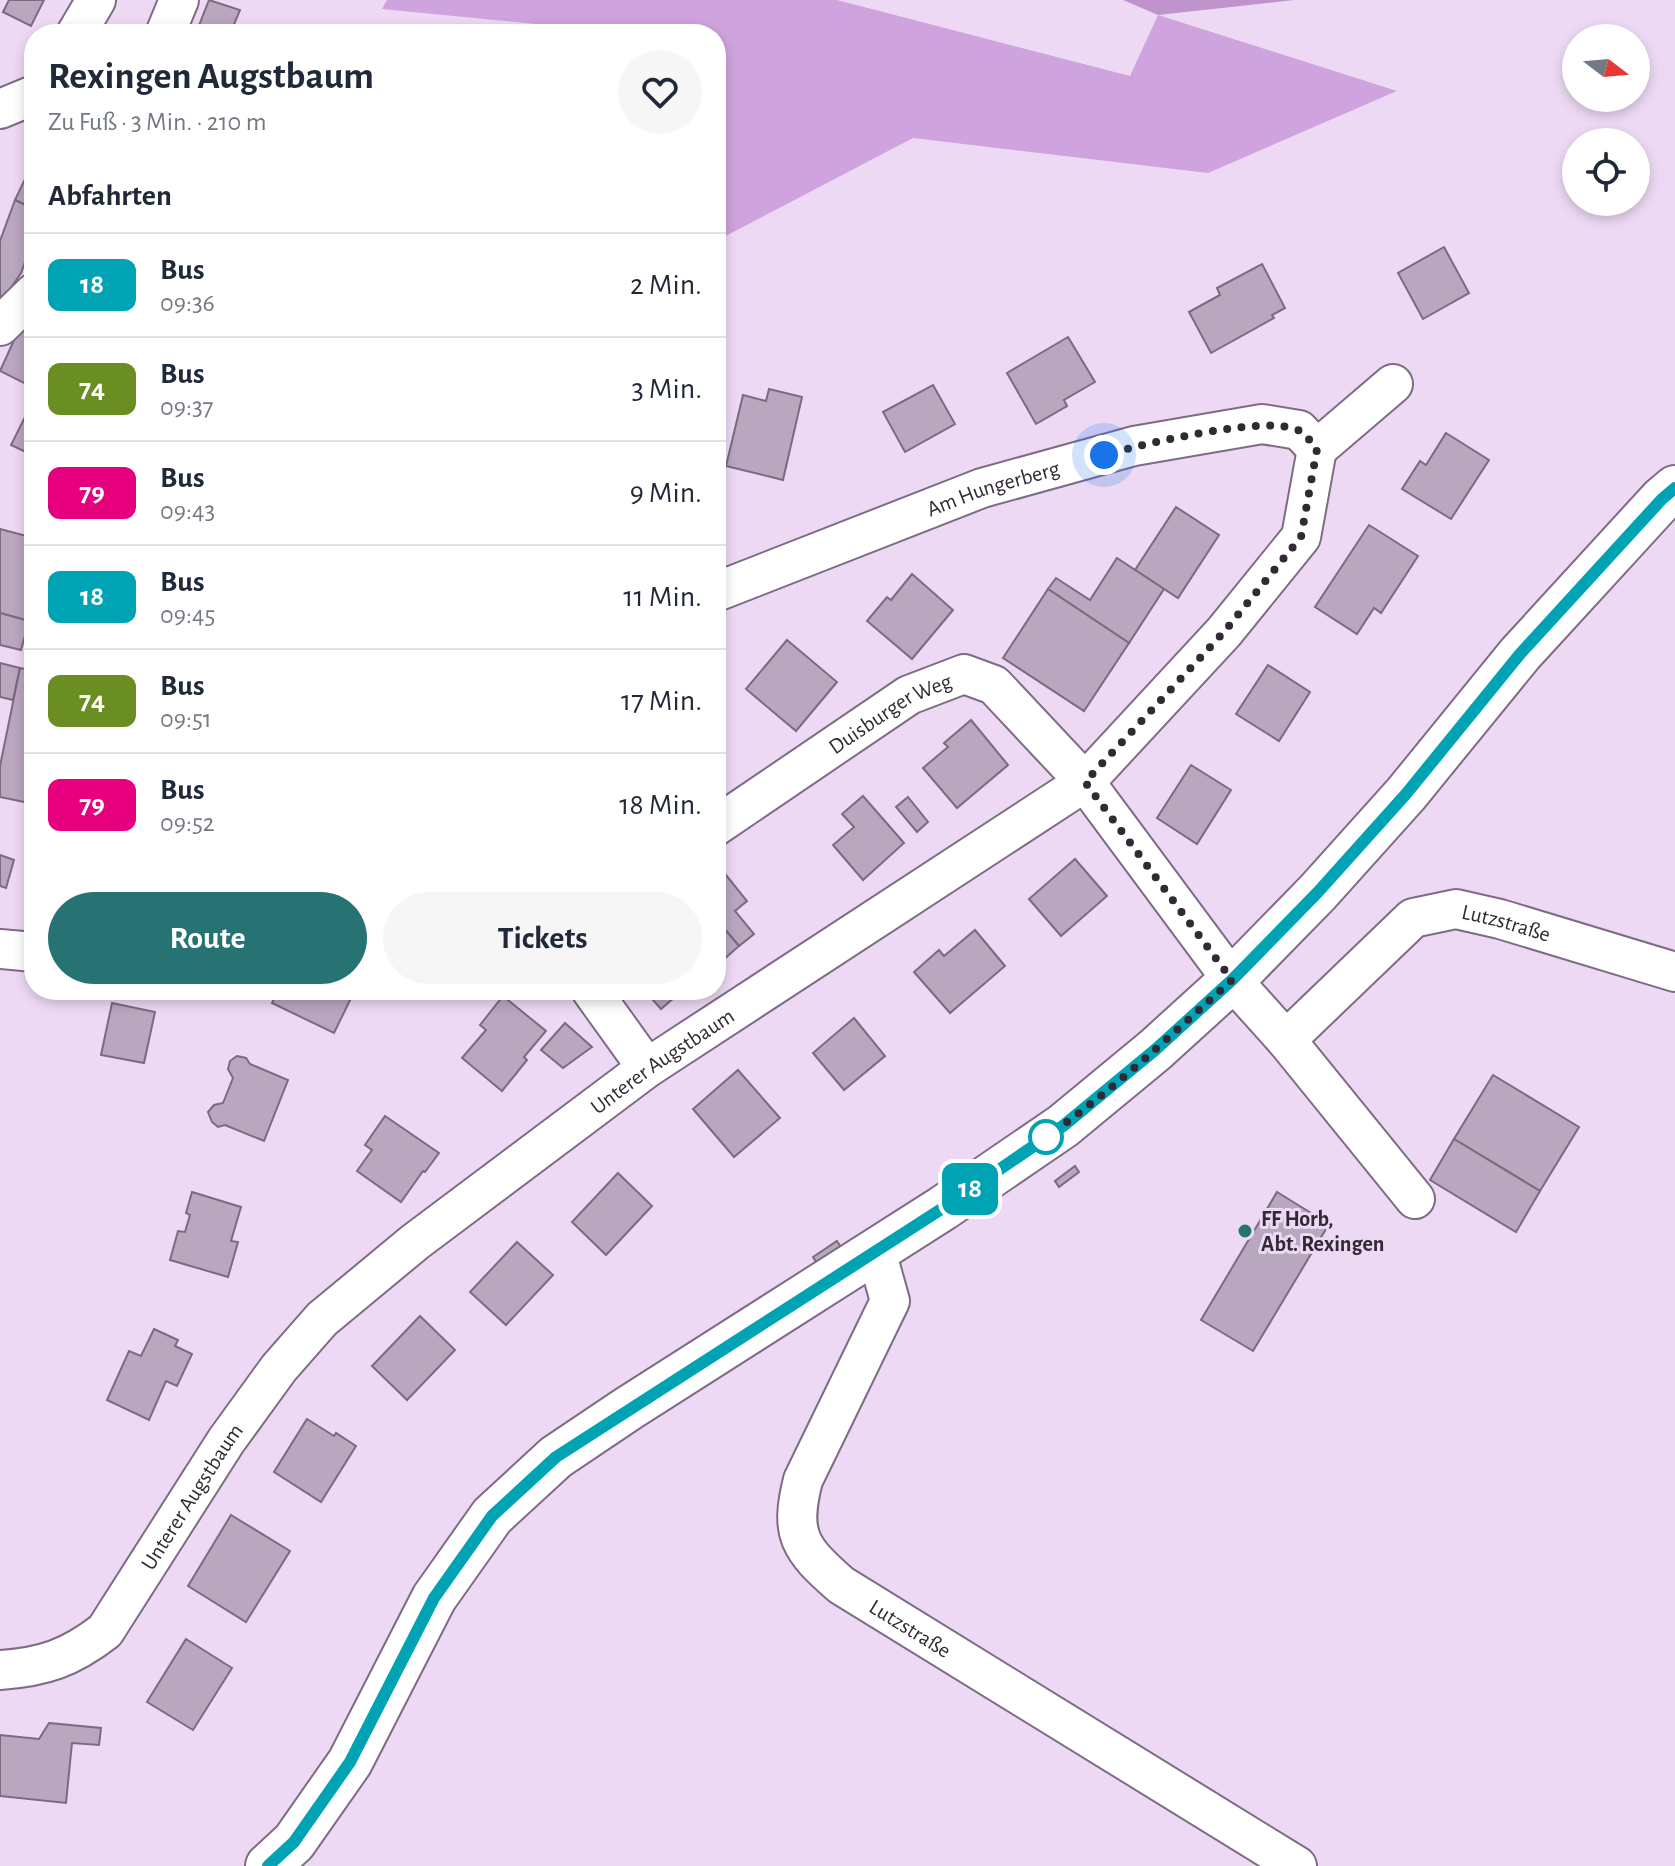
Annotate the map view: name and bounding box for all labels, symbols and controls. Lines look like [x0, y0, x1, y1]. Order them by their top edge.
north arrow [1562, 24, 1650, 112]
map controls [1562, 24, 1650, 216]
button: heart [618, 50, 702, 134]
text: Rexingen Augstbaum [48, 58, 374, 96]
text: Zu Fuß · 3 Min. · 210 m [48, 109, 266, 135]
button: locate [1562, 128, 1650, 216]
text: Abfahrten [48, 181, 172, 211]
text: Bus [160, 255, 205, 285]
text: 2 Min. [630, 270, 702, 300]
text: 18 [80, 271, 104, 299]
text: 09:36 [160, 290, 215, 316]
text: Bus [160, 359, 205, 389]
text: 3 Min. [631, 374, 702, 404]
text: 74 [79, 375, 105, 403]
text: 09:37 [160, 394, 213, 420]
your location [1084, 435, 1124, 475]
street label: Am Hungerberg [924, 457, 1062, 521]
text: Bus [160, 463, 205, 493]
text: 9 Min. [630, 478, 702, 508]
text: 79 [79, 479, 105, 507]
text: 09:43 [160, 498, 215, 524]
text: Bus [160, 567, 205, 597]
text: 11 Min. [623, 582, 702, 612]
text: 18 [80, 583, 104, 611]
text: 09:45 [160, 602, 215, 628]
street label: Duisburger Weg [825, 670, 955, 758]
text: Bus [160, 671, 205, 701]
text: 17 Min. [621, 686, 702, 716]
text: 74 [79, 687, 105, 715]
text: 09:51 [160, 706, 212, 732]
text: Bus [160, 775, 205, 805]
text: 18 Min. [619, 790, 702, 820]
text: 79 [79, 791, 105, 819]
text: 09:52 [160, 810, 215, 836]
button: Route [48, 892, 367, 984]
button: Tickets [383, 892, 702, 984]
street label: Lutzstraße [1460, 901, 1553, 946]
street label: Unterer Augstbaum [587, 1004, 738, 1118]
unlabelled marker [1029, 1120, 1063, 1154]
line badge: 18 [934, 1163, 1006, 1215]
text: 18 [958, 1175, 982, 1203]
place label: FF Horb, Abt. Rexingen [1261, 1208, 1384, 1255]
marker: FF Horb, Abt. Rexingen [1236, 1222, 1254, 1240]
street label: Unterer Augstbaum [137, 1420, 247, 1574]
street label: Lutzstraße [865, 1595, 955, 1662]

